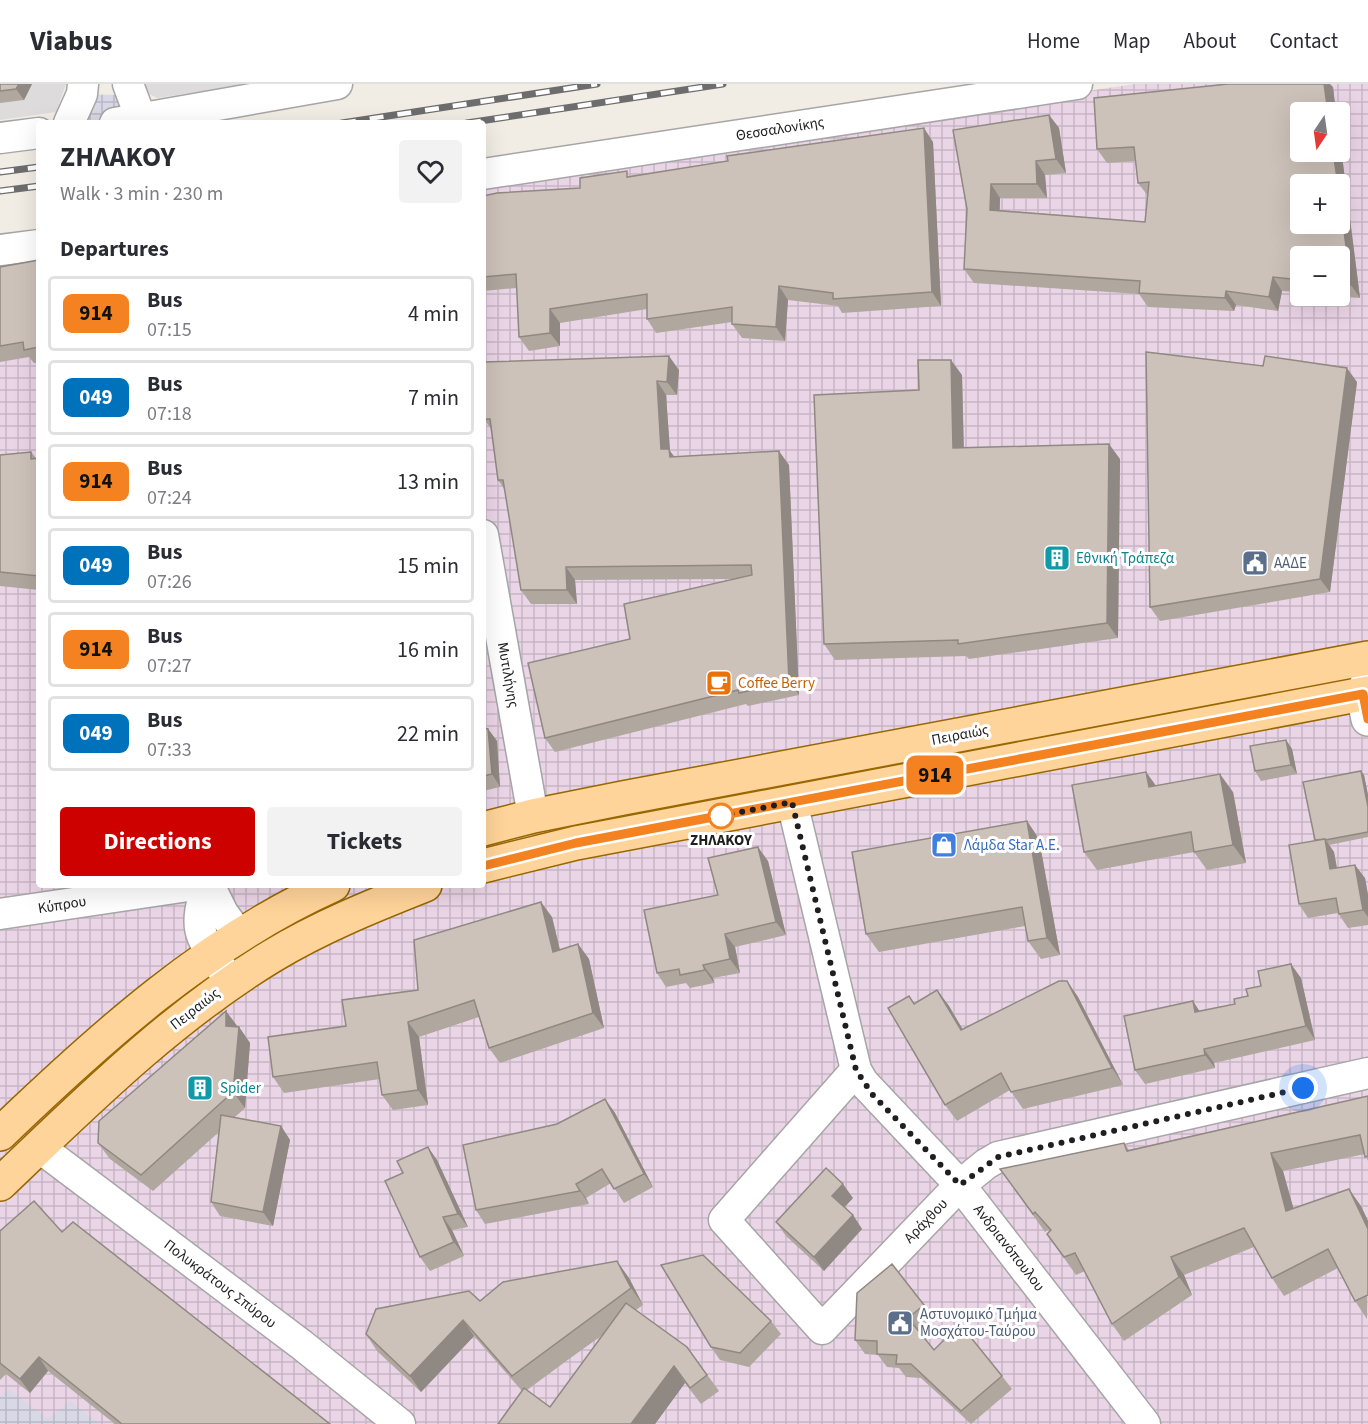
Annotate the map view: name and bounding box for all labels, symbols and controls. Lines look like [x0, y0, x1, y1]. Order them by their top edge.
text: Viabus [30, 21, 112, 61]
text: Home [1027, 26, 1080, 56]
text: Map [1113, 26, 1151, 56]
text: About [1184, 26, 1236, 56]
text: Contact [1269, 26, 1338, 56]
north arrow [1290, 102, 1350, 162]
map controls [1290, 102, 1350, 306]
street label: Θεσσαλονίκης [734, 112, 826, 146]
text: ΖΗΛΑΚΟΥ [60, 137, 175, 177]
button: heart [399, 140, 462, 203]
button: + [1290, 174, 1350, 234]
text: Walk · 3 min · 230 m [60, 180, 223, 208]
text: Departures [60, 233, 169, 265]
button: − [1290, 246, 1350, 306]
text: Bus [147, 284, 183, 316]
text: 914 [79, 298, 113, 328]
text: 4 min [408, 298, 459, 330]
text: 07:15 [147, 316, 192, 344]
text: Bus [147, 368, 183, 400]
text: 049 [79, 382, 113, 412]
text: 7 min [408, 382, 459, 414]
text: 07:18 [147, 400, 192, 428]
text: Bus [147, 452, 183, 484]
text: 914 [79, 466, 113, 496]
text: 13 min [397, 466, 459, 498]
text: 07:24 [147, 484, 192, 512]
text: Bus [147, 536, 183, 568]
building icon: Εθνική Τράπεζα [1042, 543, 1072, 573]
place label: Εθνική Τράπεζα [1076, 548, 1175, 569]
public building icon: ΑΑΔΕ [1240, 548, 1270, 578]
text: 049 [79, 550, 113, 580]
text: 15 min [397, 550, 459, 582]
place label: ΑΑΔΕ [1274, 553, 1307, 574]
text: 07:26 [147, 568, 192, 596]
text: Bus [147, 620, 183, 652]
text: 914 [79, 634, 113, 664]
text: 16 min [397, 634, 459, 666]
street label: Μυτιλήνης [492, 641, 524, 710]
text: 07:27 [147, 652, 192, 680]
cafe icon: Coffee Berry [704, 668, 734, 698]
place label: Coffee Berry [738, 673, 815, 694]
text: Bus [147, 704, 183, 736]
text: 049 [79, 718, 113, 748]
text: 22 min [397, 718, 459, 750]
street label: Πειραιώς [930, 719, 991, 751]
text: 07:33 [147, 736, 192, 764]
line badge: 914 [900, 756, 970, 794]
text: 914 [918, 760, 952, 790]
marker: ΖΗΛΑΚΟΥ [708, 803, 734, 829]
button: Directions [60, 807, 255, 876]
button: Tickets [267, 807, 462, 876]
place label: ΖΗΛΑΚΟΥ [690, 830, 752, 851]
shop icon: Λάμδα Star Α.Ε. [929, 830, 959, 860]
place label: Λάμδα Star Α.Ε. [964, 835, 1060, 856]
street label: Κύπρου [36, 891, 88, 919]
street label: Πειραιώς [166, 983, 225, 1035]
building icon: Spider [185, 1073, 215, 1103]
your location [1288, 1073, 1318, 1103]
place label: Spider [220, 1078, 262, 1099]
street label: Αράχθου [899, 1194, 953, 1248]
street label: Ανδριανόπουλου [968, 1200, 1050, 1296]
street label: Πολυκράτους Σπύρου [159, 1235, 281, 1333]
place label: Αστυνομικό Τμήμα Μοσχάτου-Ταύρου [920, 1304, 1037, 1342]
public building icon: Αστυνομικό Τμήμα Μοσχάτου-Ταύρου [885, 1308, 915, 1338]

